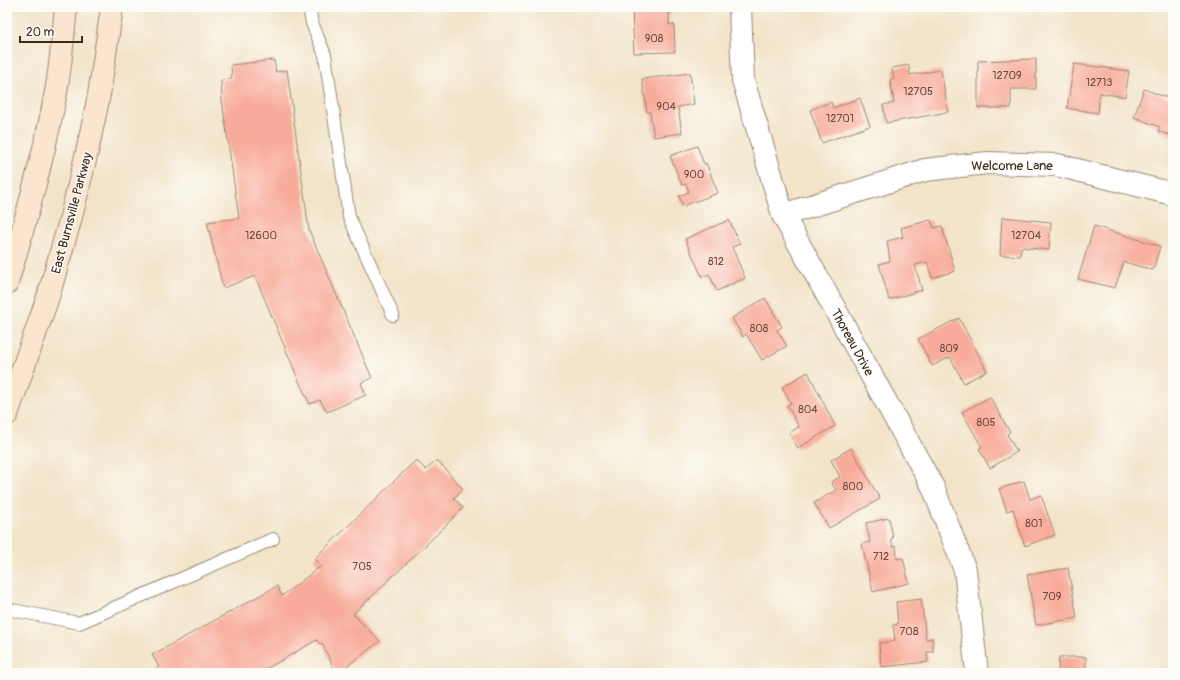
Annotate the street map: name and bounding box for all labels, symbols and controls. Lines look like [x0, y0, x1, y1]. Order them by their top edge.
scale bar [20, 18, 82, 44]
text: 20 m [26, 25, 55, 40]
house number: 908 [645, 32, 664, 45]
house number: 12709 [992, 69, 1022, 82]
house number: 12713 [1086, 76, 1112, 89]
house number: 12705 [903, 85, 933, 98]
house number: 904 [656, 100, 676, 113]
house number: 12701 [826, 112, 854, 125]
street label: East Burnsville Parkway [48, 150, 96, 276]
street label: Welcome Lane [971, 158, 1053, 174]
house number: 900 [684, 168, 704, 181]
house number: 12600 [245, 229, 277, 242]
house number: 12704 [1011, 229, 1042, 242]
house number: 812 [708, 255, 724, 268]
street label: Thoreau Drive [827, 306, 877, 379]
house number: 808 [750, 322, 769, 335]
house number: 809 [940, 342, 959, 355]
house number: 804 [798, 403, 818, 416]
house number: 805 [976, 416, 996, 429]
house number: 800 [843, 480, 863, 493]
house number: 801 [1025, 517, 1043, 530]
house number: 712 [873, 550, 889, 563]
house number: 705 [352, 560, 372, 573]
house number: 709 [1043, 590, 1062, 603]
house number: 708 [900, 625, 919, 638]

